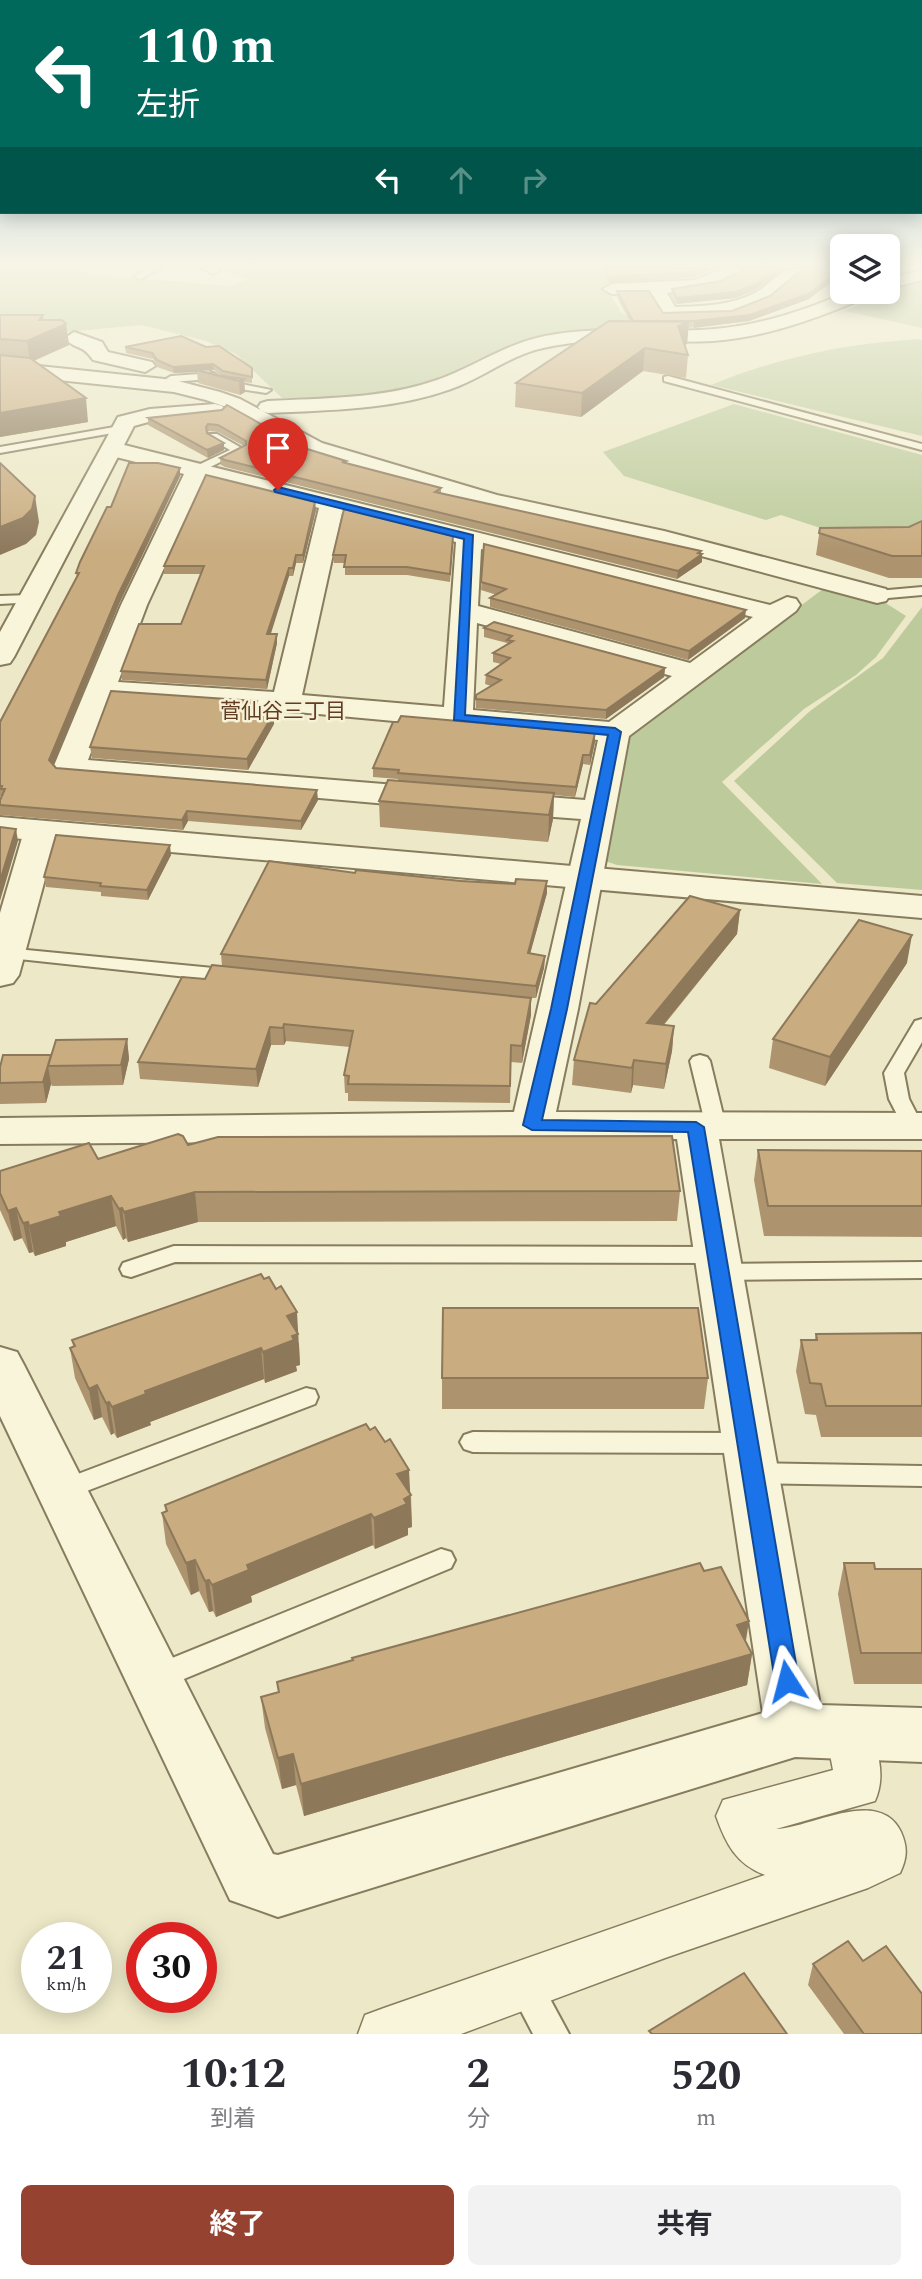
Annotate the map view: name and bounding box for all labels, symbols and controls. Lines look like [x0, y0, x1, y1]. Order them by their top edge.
text: 110 m [136, 10, 275, 85]
icon: left [21, 28, 112, 119]
text: 左折 [136, 81, 200, 130]
icon: left [369, 161, 407, 199]
icon: ahead [442, 161, 480, 199]
icon: right [515, 161, 553, 199]
map controls [830, 234, 900, 304]
button: layers [830, 234, 900, 304]
pin [248, 418, 308, 490]
icon: arrive [259, 429, 297, 467]
district label: 菅仙谷三丁目 [220, 696, 346, 728]
position arrow [750, 1644, 824, 1718]
speed limit sign: 30 [126, 1922, 217, 2013]
text: 21 [47, 1932, 86, 1985]
text: km/h [46, 1971, 87, 1998]
text: 10:12 [181, 2043, 286, 2106]
text: 2 [467, 2043, 490, 2106]
text: 520 [671, 2045, 741, 2108]
text: m [696, 2101, 716, 2136]
text: 到着 [210, 2102, 256, 2137]
text: 分 [467, 2102, 490, 2137]
button: 終了 [21, 2185, 454, 2265]
button: 共有 [468, 2185, 901, 2265]

